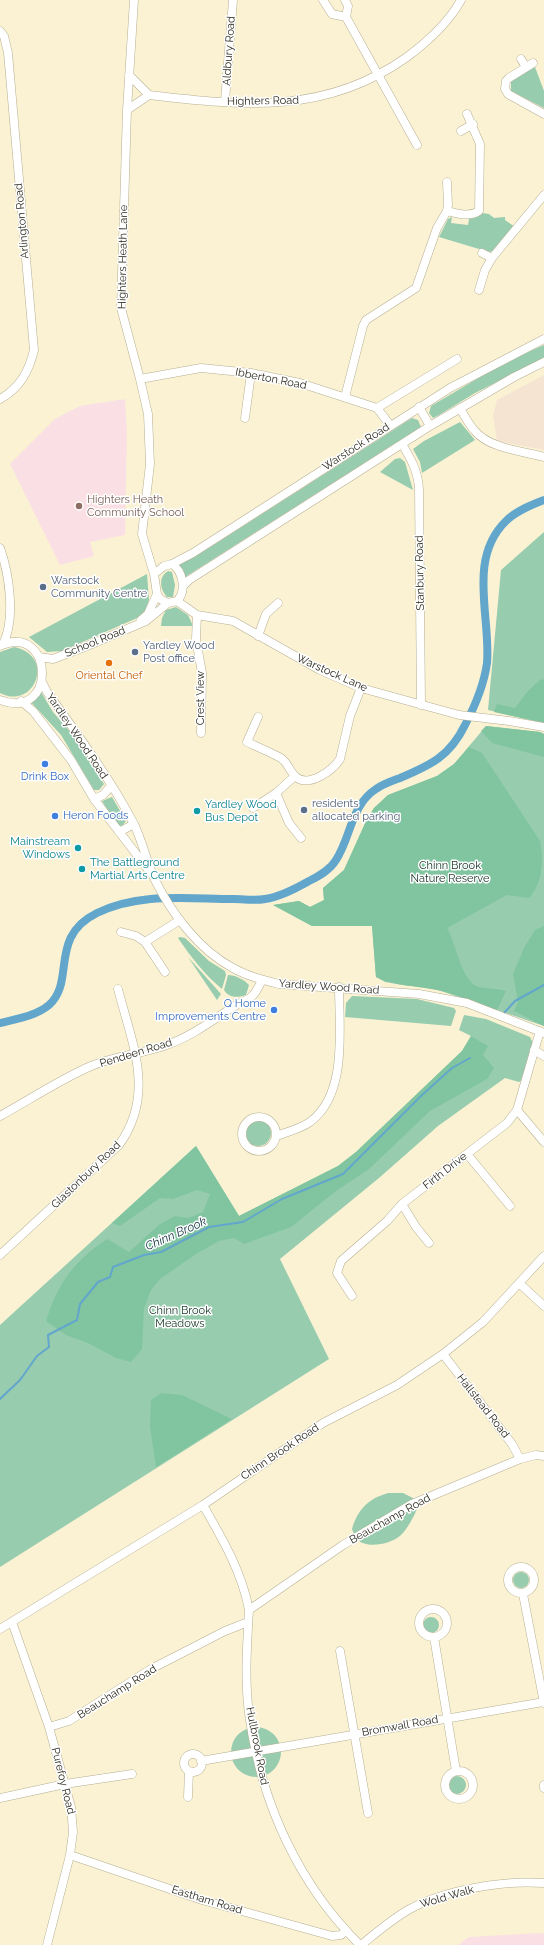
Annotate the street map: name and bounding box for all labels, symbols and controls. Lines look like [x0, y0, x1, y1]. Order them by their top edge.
street label: Aldbury Road [220, 16, 238, 86]
street label: Highters Road [227, 94, 299, 108]
street label: Arlington Road [12, 183, 32, 259]
street label: Highters Heath Lane [115, 205, 131, 309]
street label: Ibberton Road [234, 366, 308, 392]
street label: Warstock Road [320, 420, 392, 474]
place label: Highters Heath Community School [87, 493, 184, 519]
marker: Highters Heath Community School [74, 501, 84, 511]
street label: Stanbury Road [413, 535, 427, 611]
place label: Warstock Community Centre [51, 574, 147, 600]
marker: Warstock Community Centre [38, 582, 48, 592]
street label: School Road [63, 624, 127, 660]
place label: Yardley Wood Post office [143, 639, 214, 665]
marker: Yardley Wood Post office [130, 647, 140, 657]
street label: Warstock Lane [295, 651, 369, 695]
marker: Oriental Chef [104, 658, 114, 668]
place label: Oriental Chef [76, 669, 142, 683]
street label: Crest View [194, 671, 208, 725]
street label: Yardley Wood Road [43, 691, 111, 781]
marker: Drink Box [40, 759, 50, 769]
place label: Drink Box [21, 770, 69, 784]
place label: residents allocated parking [312, 797, 400, 823]
place label: Yardley Wood Bus Depot [205, 798, 276, 824]
marker: residents allocated parking [299, 805, 309, 815]
marker: Yardley Wood Bus Depot [192, 806, 202, 816]
place label: Heron Foods [63, 809, 128, 823]
marker: Heron Foods [50, 811, 60, 821]
place label: Mainstream Windows [10, 835, 70, 861]
marker: Mainstream Windows [73, 843, 83, 853]
place label: The Battleground Martial Arts Centre [90, 856, 185, 882]
park label: Chinn Brook Nature Reserve [411, 859, 489, 885]
marker: The Battleground Martial Arts Centre [77, 864, 87, 874]
street label: Yardley Wood Road [278, 977, 380, 997]
place label: Q Home Improvements Centre [155, 997, 266, 1023]
marker: Q Home Improvements Centre [269, 1005, 279, 1015]
street label: Pendeen Road [98, 1036, 174, 1070]
street label: Glastonbury Road [49, 1139, 123, 1211]
street label: Firth Drive [420, 1150, 470, 1192]
water label: Chinn Brook [143, 1214, 209, 1254]
park label: Chinn Brook Meadows [149, 1304, 211, 1330]
street label: Hallstead Road [454, 1371, 512, 1441]
street label: Chinn Brook Road [239, 1421, 321, 1483]
street label: Beauchamp Road [347, 1491, 433, 1547]
street label: Beauchamp Road [75, 1662, 159, 1722]
street label: Hullbrook Road [243, 1706, 271, 1786]
street label: Bromwall Road [361, 1713, 439, 1739]
street label: Purefoy Road [48, 1746, 78, 1816]
street label: Eastham Road [170, 1883, 244, 1917]
street label: Wold Walk [418, 1883, 476, 1911]

